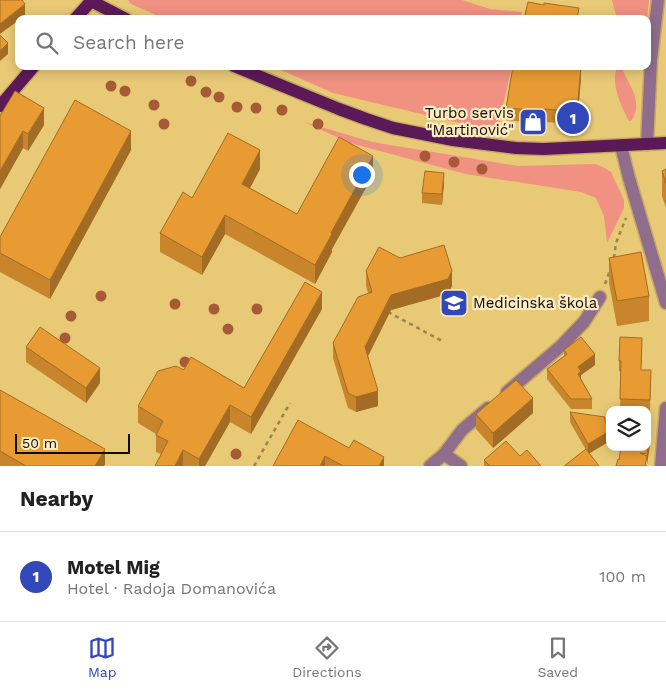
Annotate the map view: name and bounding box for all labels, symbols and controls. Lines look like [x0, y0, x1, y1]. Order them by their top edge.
search box [15, 15, 651, 70]
icon: search [33, 29, 61, 57]
text: Search here [73, 31, 184, 54]
pin: 1 [557, 99, 589, 137]
place label: Turbo servis "Martinović" [425, 104, 514, 139]
shop icon: Turbo servis "Martinović" [518, 107, 548, 137]
your location [349, 162, 375, 188]
school or university icon: Medicinska škola [439, 288, 469, 318]
place label: Medicinska škola [473, 294, 598, 312]
map controls [606, 406, 651, 451]
button: layers [606, 406, 651, 451]
scale bar [15, 431, 130, 454]
text: 50 m [22, 435, 57, 451]
text: Nearby [20, 486, 93, 511]
text: Motel Mig [67, 556, 160, 579]
text: 1 [33, 567, 39, 586]
text: 100 m [599, 567, 646, 586]
text: Hotel · Radoja Domanovića [67, 579, 276, 598]
tab: Map [88, 634, 117, 680]
tab: Directions [292, 634, 362, 680]
tab: Saved [537, 634, 578, 680]

